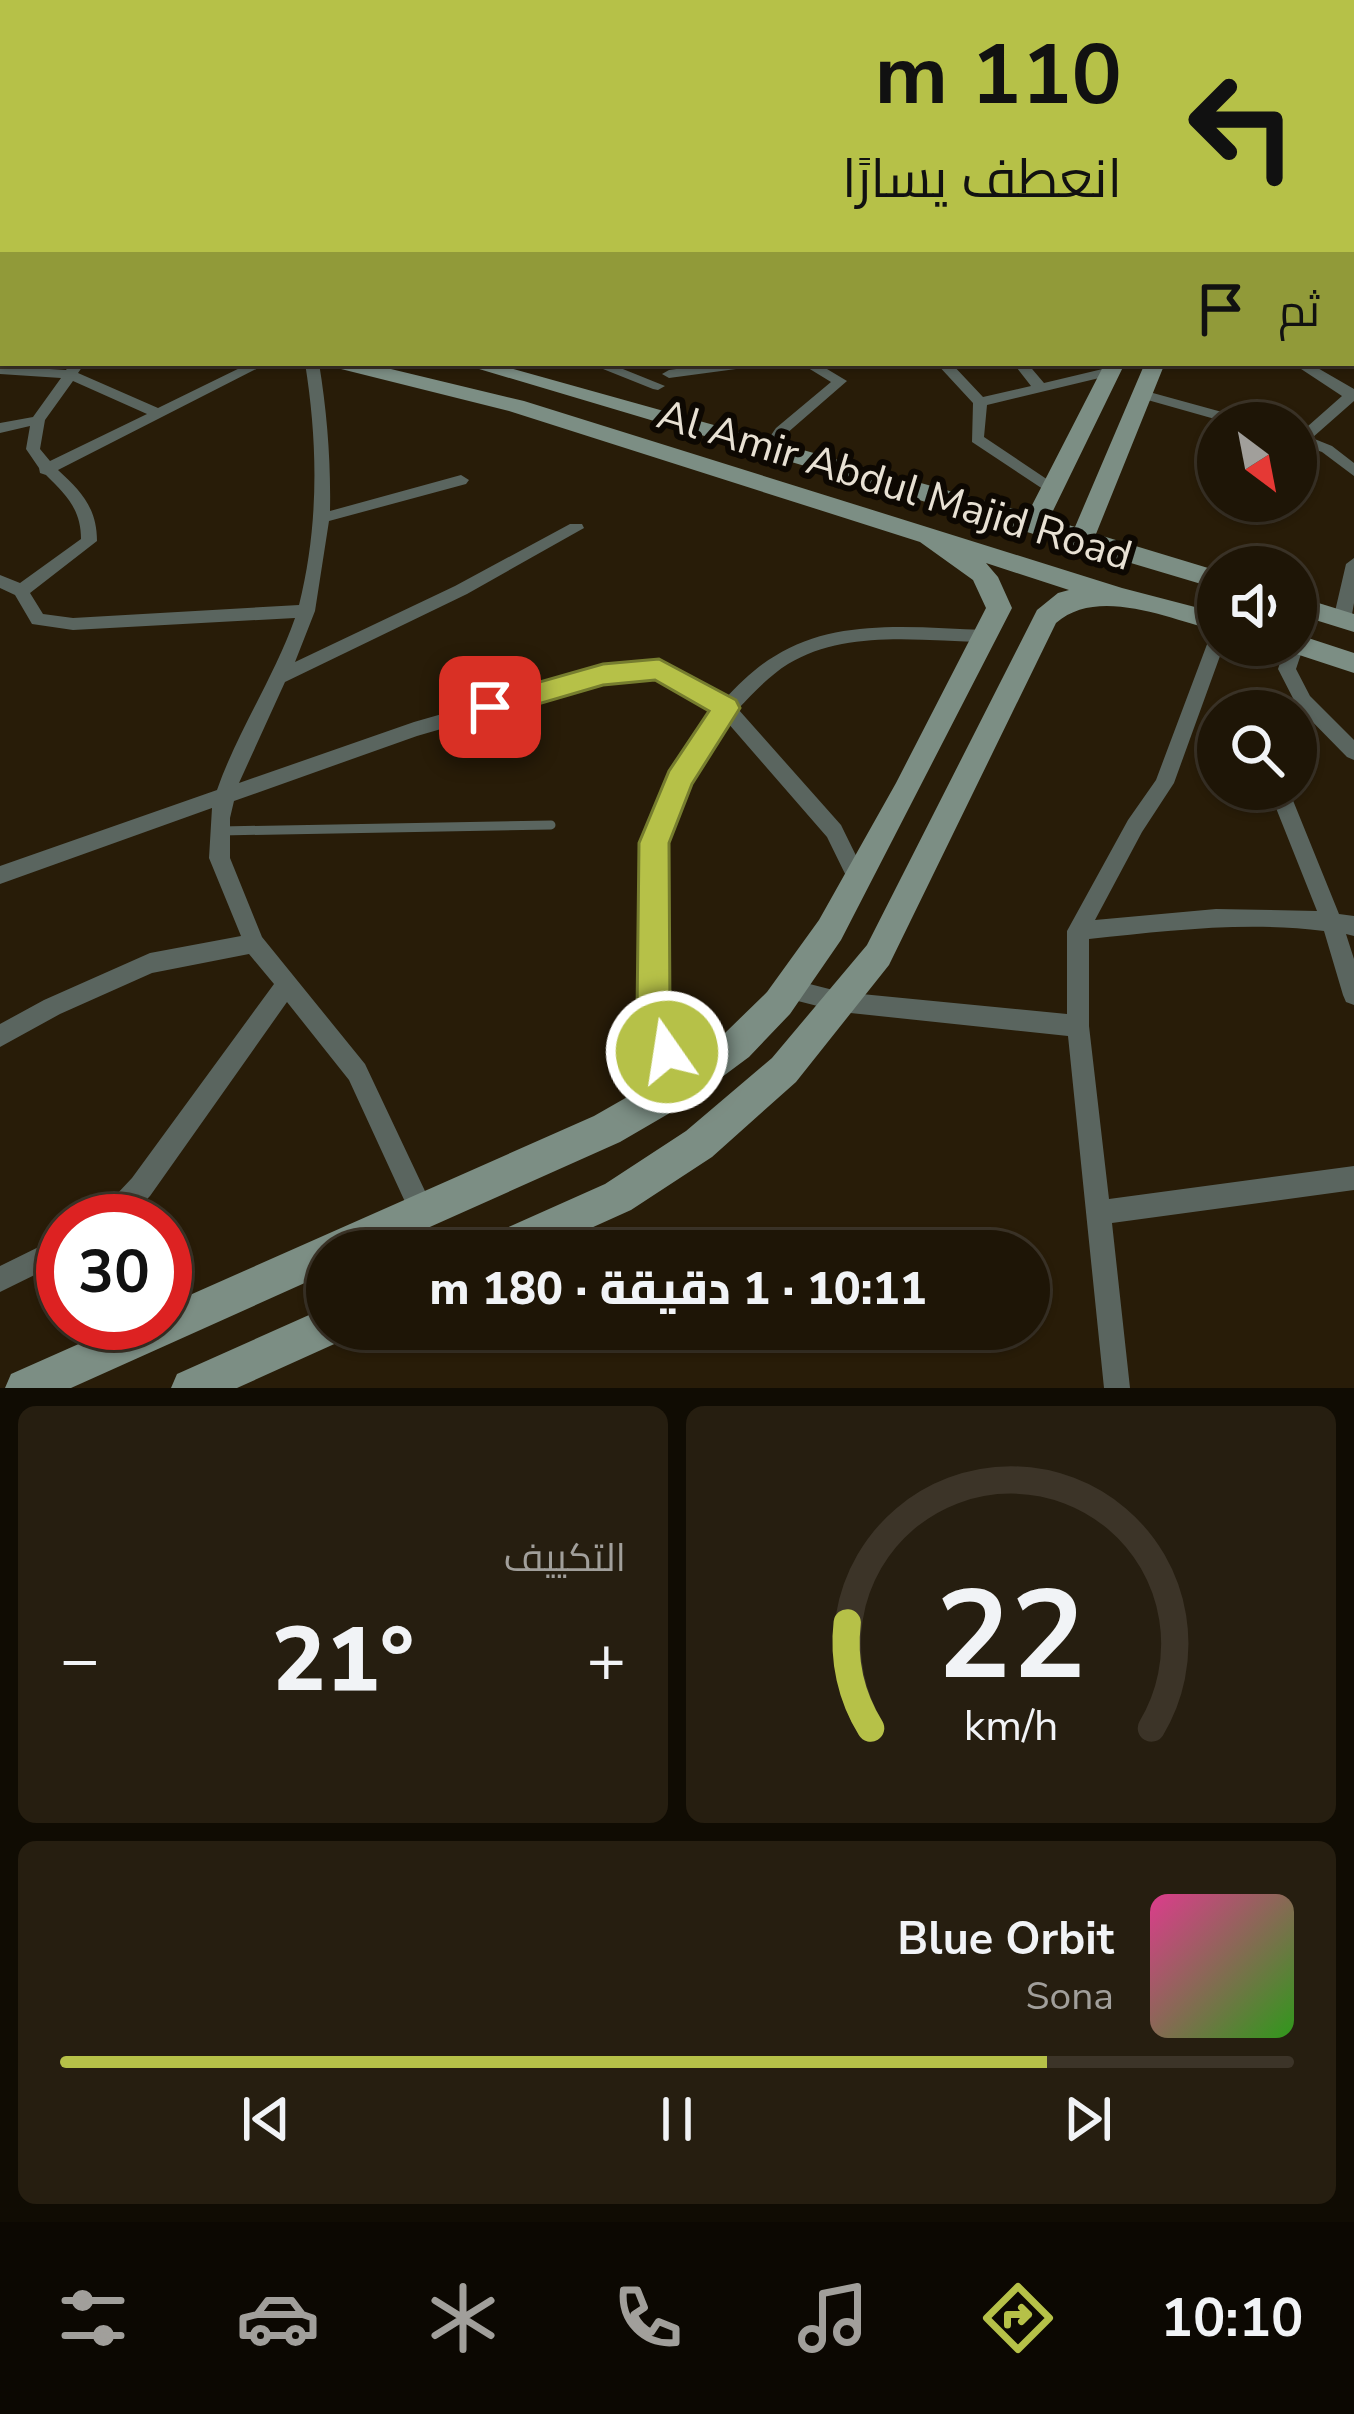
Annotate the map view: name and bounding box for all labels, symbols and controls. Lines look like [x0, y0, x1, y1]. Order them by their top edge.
text: 110 m [874, 18, 1122, 133]
icon: left [1164, 48, 1320, 204]
text: انعطف يسارًا [842, 142, 1122, 216]
icon: arrive [1188, 276, 1254, 342]
text: ثم [1278, 281, 1320, 342]
street label: Al Amir Abdul Majid Road [650, 386, 1139, 585]
north arrow [1197, 402, 1317, 522]
map controls [1197, 402, 1317, 810]
button: sound [1197, 546, 1317, 666]
pin [439, 656, 541, 758]
icon: arrive [457, 674, 523, 740]
button: search [1197, 690, 1317, 810]
position arrow [604, 989, 730, 1115]
speed limit sign: 30 [36, 1194, 192, 1350]
text: 10:11 · 1 دقيقة · 180 m [430, 1259, 926, 1320]
text: التكييف [504, 1532, 626, 1585]
text: 22 [936, 1551, 1086, 1721]
text: 21° [272, 1599, 414, 1722]
text: − [60, 1615, 100, 1705]
text: + [586, 1615, 626, 1705]
text: km/h [964, 1696, 1058, 1754]
text: Blue Orbit [897, 1909, 1114, 1970]
text: Sona [1026, 1970, 1114, 2023]
icon: previous [233, 2086, 299, 2152]
icon: pause [644, 2086, 710, 2152]
icon: next [1055, 2086, 1121, 2152]
icon: filters [51, 2276, 135, 2360]
icon: car [236, 2276, 320, 2360]
icon: climate [421, 2276, 505, 2360]
icon: phone [606, 2276, 690, 2360]
icon: music [791, 2276, 875, 2360]
icon: directions [976, 2276, 1060, 2360]
text: 10:10 [1161, 2281, 1304, 2355]

